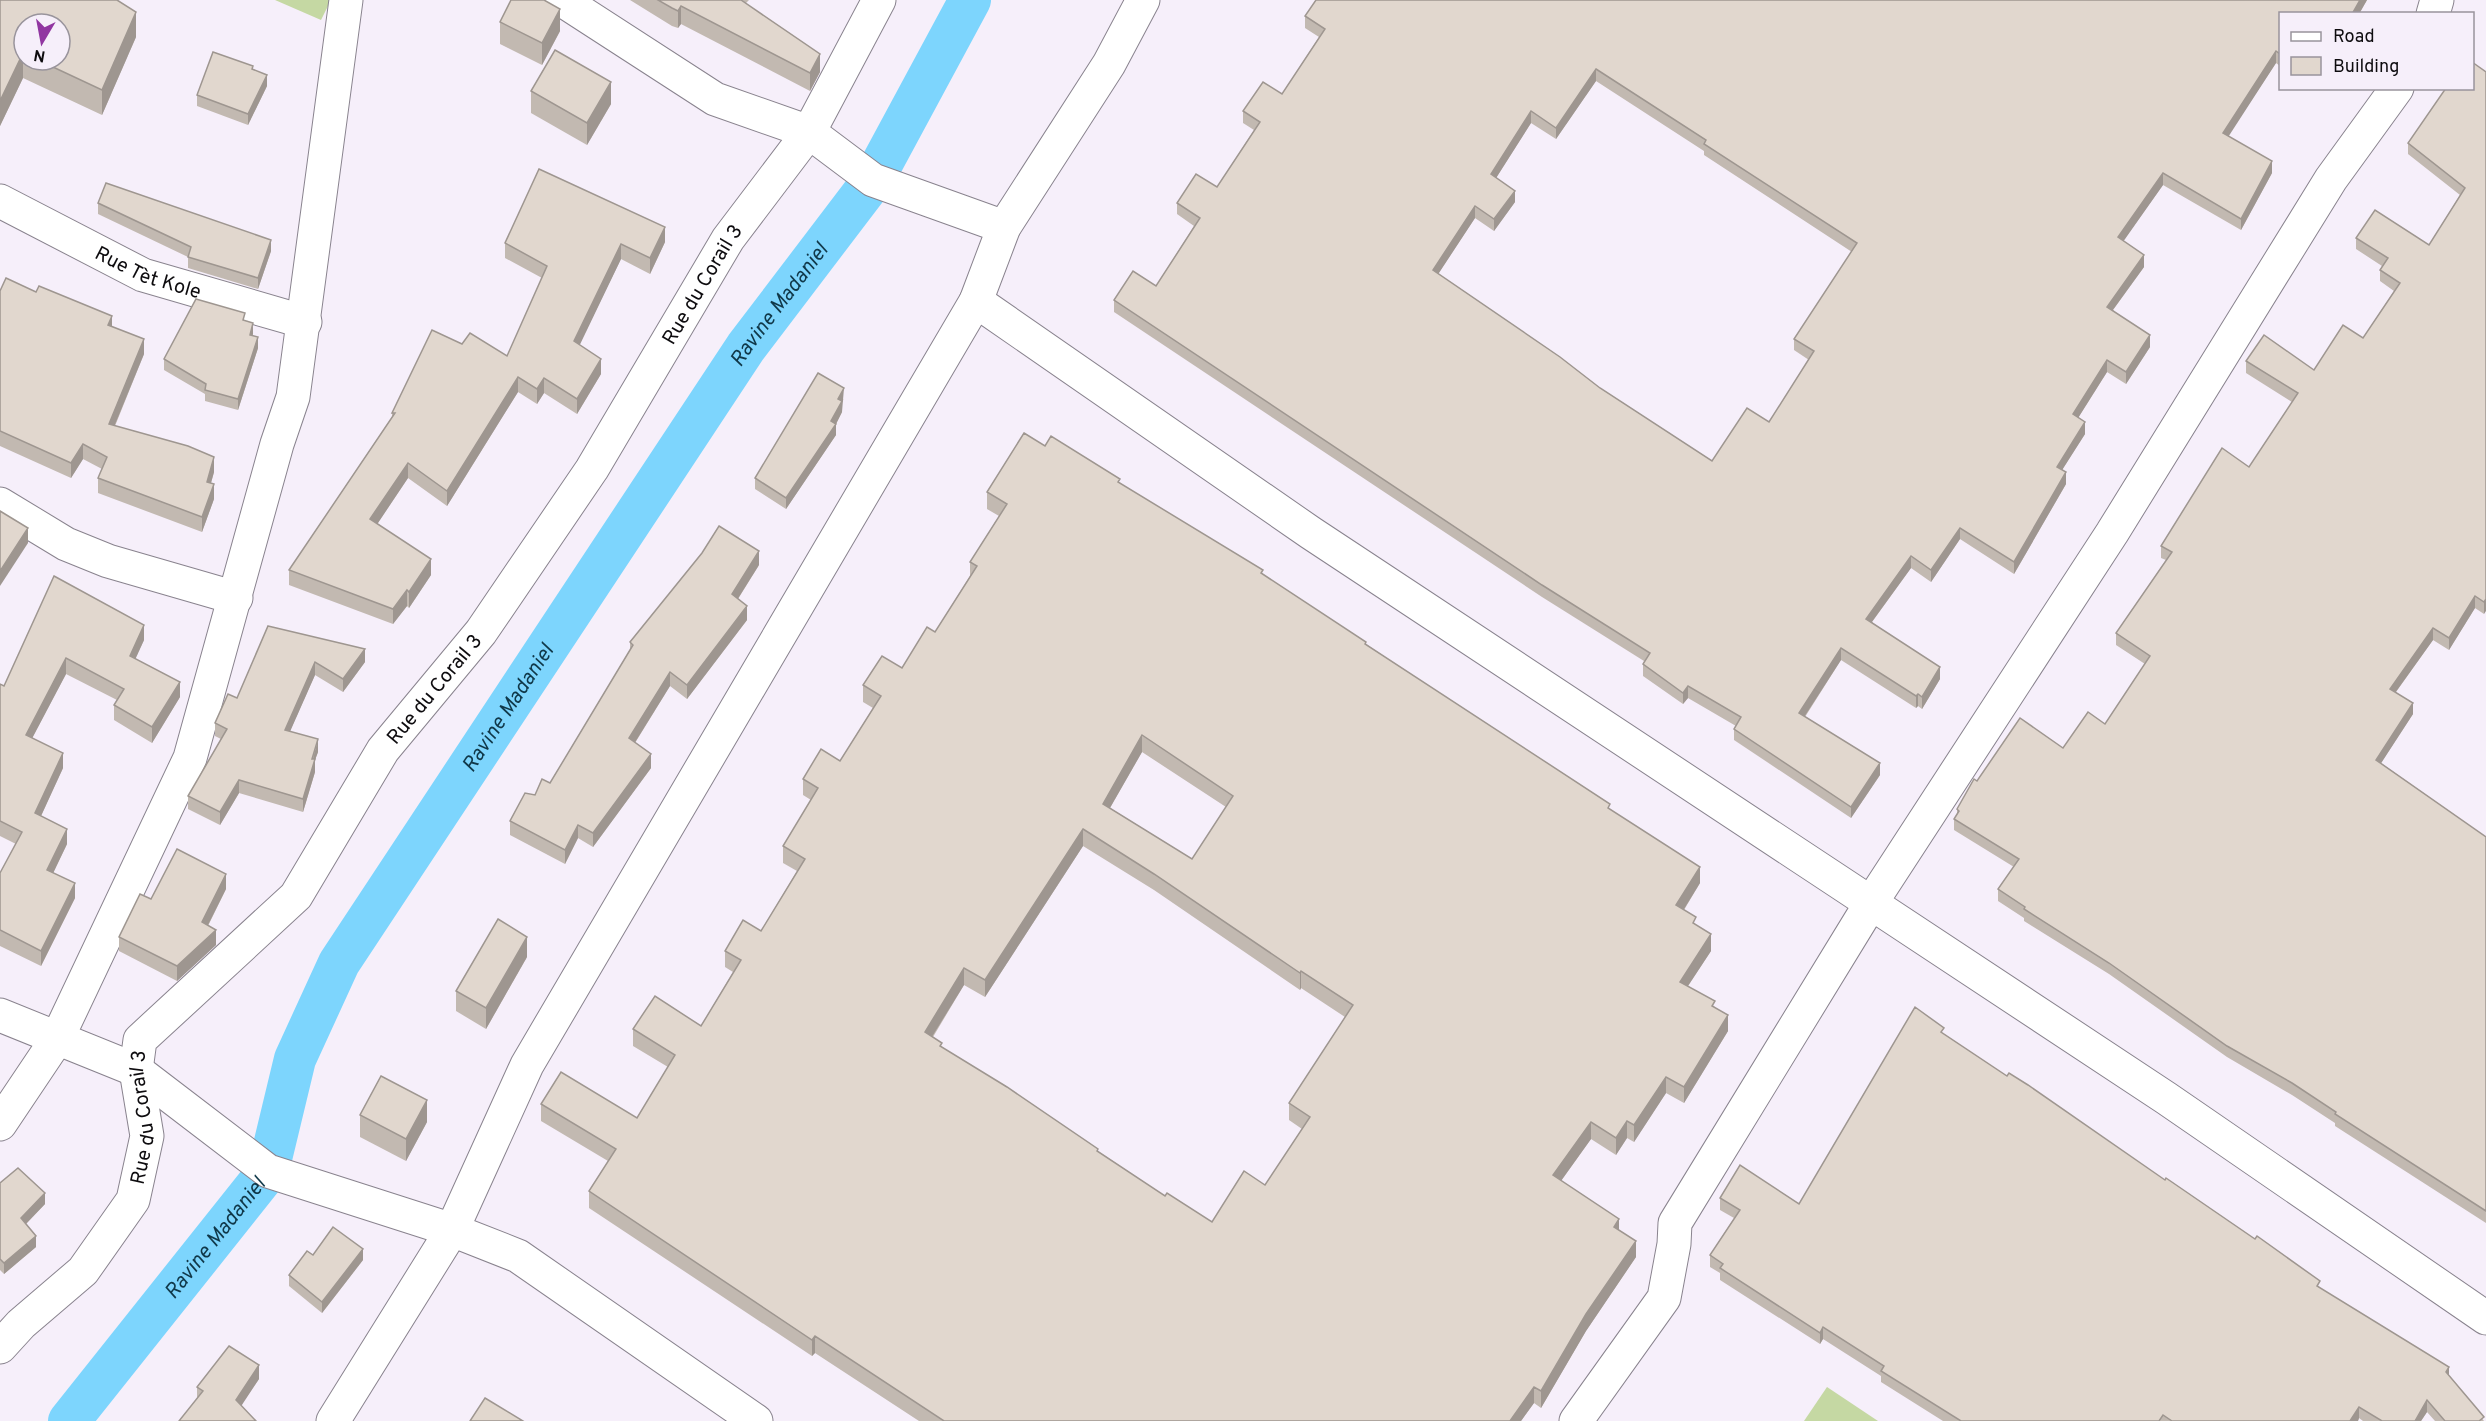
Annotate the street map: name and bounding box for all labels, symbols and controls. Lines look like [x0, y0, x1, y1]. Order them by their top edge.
north arrow [12, 12, 72, 72]
legend [2279, 12, 2474, 90]
text: Road [2333, 26, 2375, 49]
text: N [32, 44, 47, 66]
text: Building [2333, 56, 2399, 79]
street label: Rue du Corail 3 [657, 220, 749, 350]
water label: Ravine Madaniel [725, 237, 836, 372]
street label: Rue Tèt Kole [90, 241, 204, 306]
street label: Rue du Corail 3 [382, 630, 489, 751]
water label: Ravine Madaniel [457, 638, 562, 778]
street label: Rue du Corail 3 [125, 1049, 162, 1187]
water label: Ravine Madaniel [159, 1171, 274, 1305]

